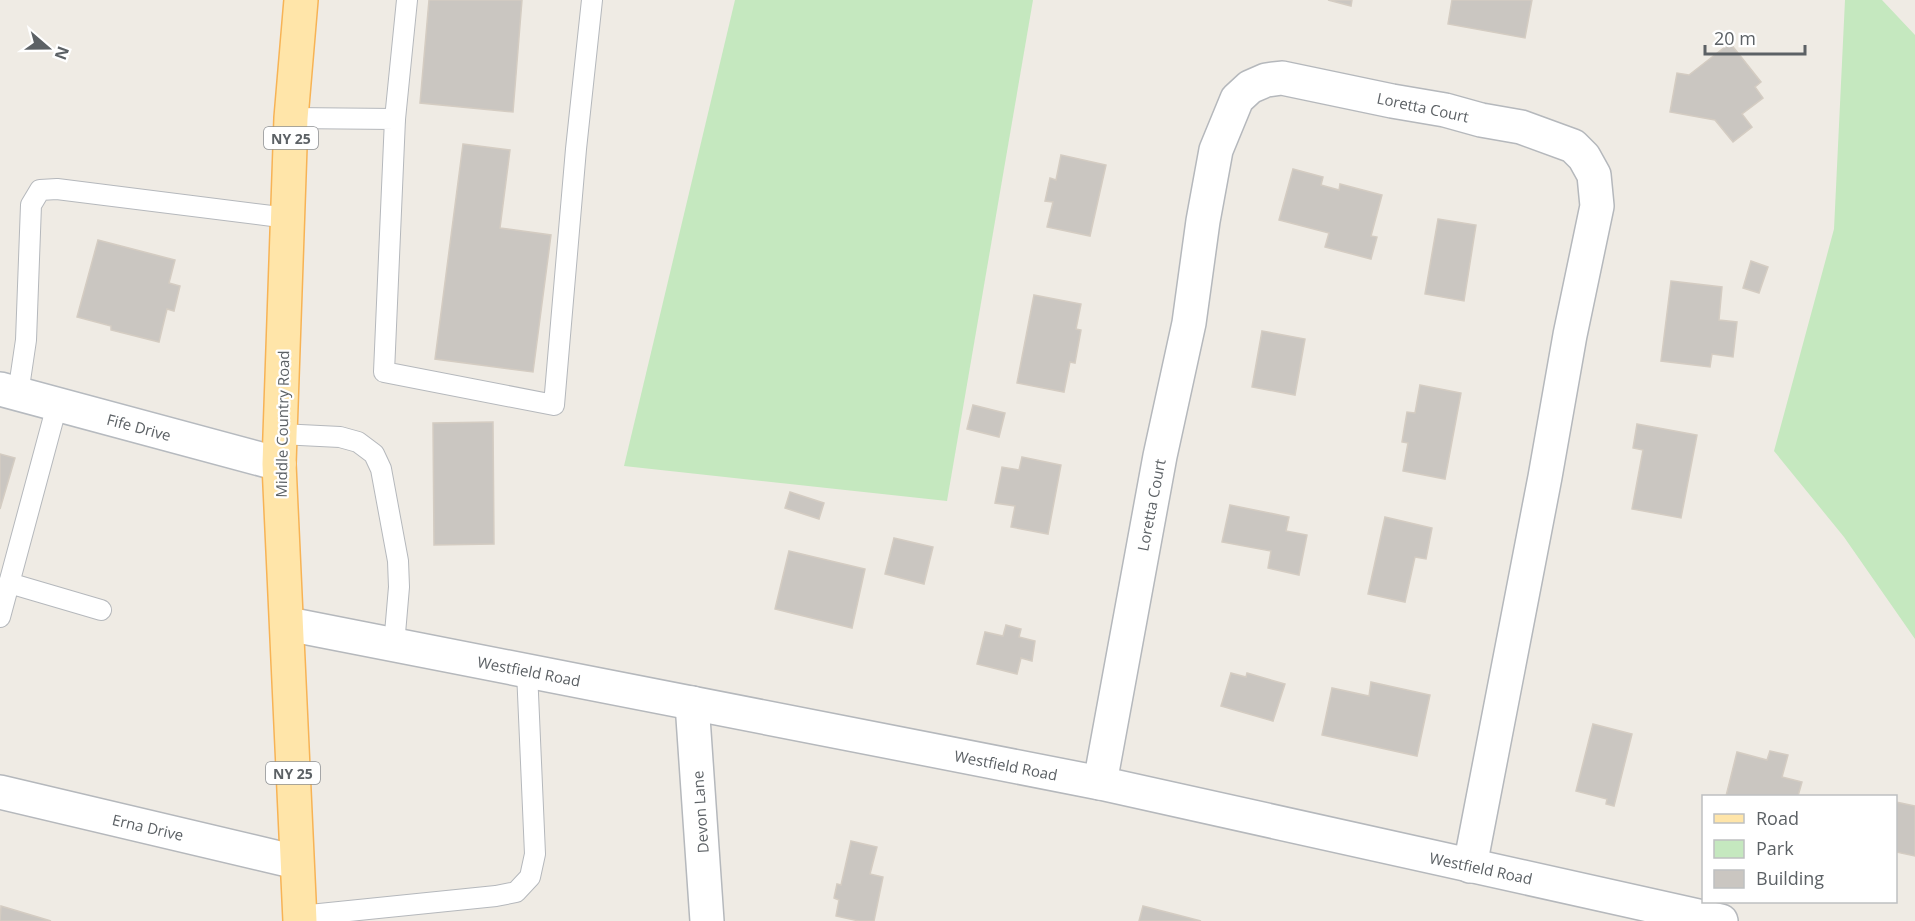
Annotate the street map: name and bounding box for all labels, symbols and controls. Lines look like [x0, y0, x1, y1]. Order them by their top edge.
north arrow [18, 18, 78, 78]
scale bar [1705, 18, 1806, 56]
text: 20 m [1714, 26, 1756, 50]
text: N [50, 43, 75, 63]
street label: Loretta Court [1375, 88, 1471, 126]
road number: NY 25 [264, 127, 318, 149]
street label: Middle Country Road [271, 350, 293, 498]
street label: Fife Drive [105, 409, 173, 445]
street label: Loretta Court [1132, 457, 1170, 553]
street label: Westfield Road [476, 651, 582, 691]
street label: Westfield Road [953, 745, 1059, 785]
road number: NY 25 [266, 762, 320, 784]
street label: Devon Lane [687, 770, 713, 854]
legend [1702, 795, 1897, 903]
text: Road [1756, 806, 1799, 830]
street label: Erna Drive [110, 809, 186, 845]
text: Park [1756, 836, 1794, 860]
street label: Westfield Road [1428, 847, 1534, 889]
text: Building [1756, 866, 1824, 890]

